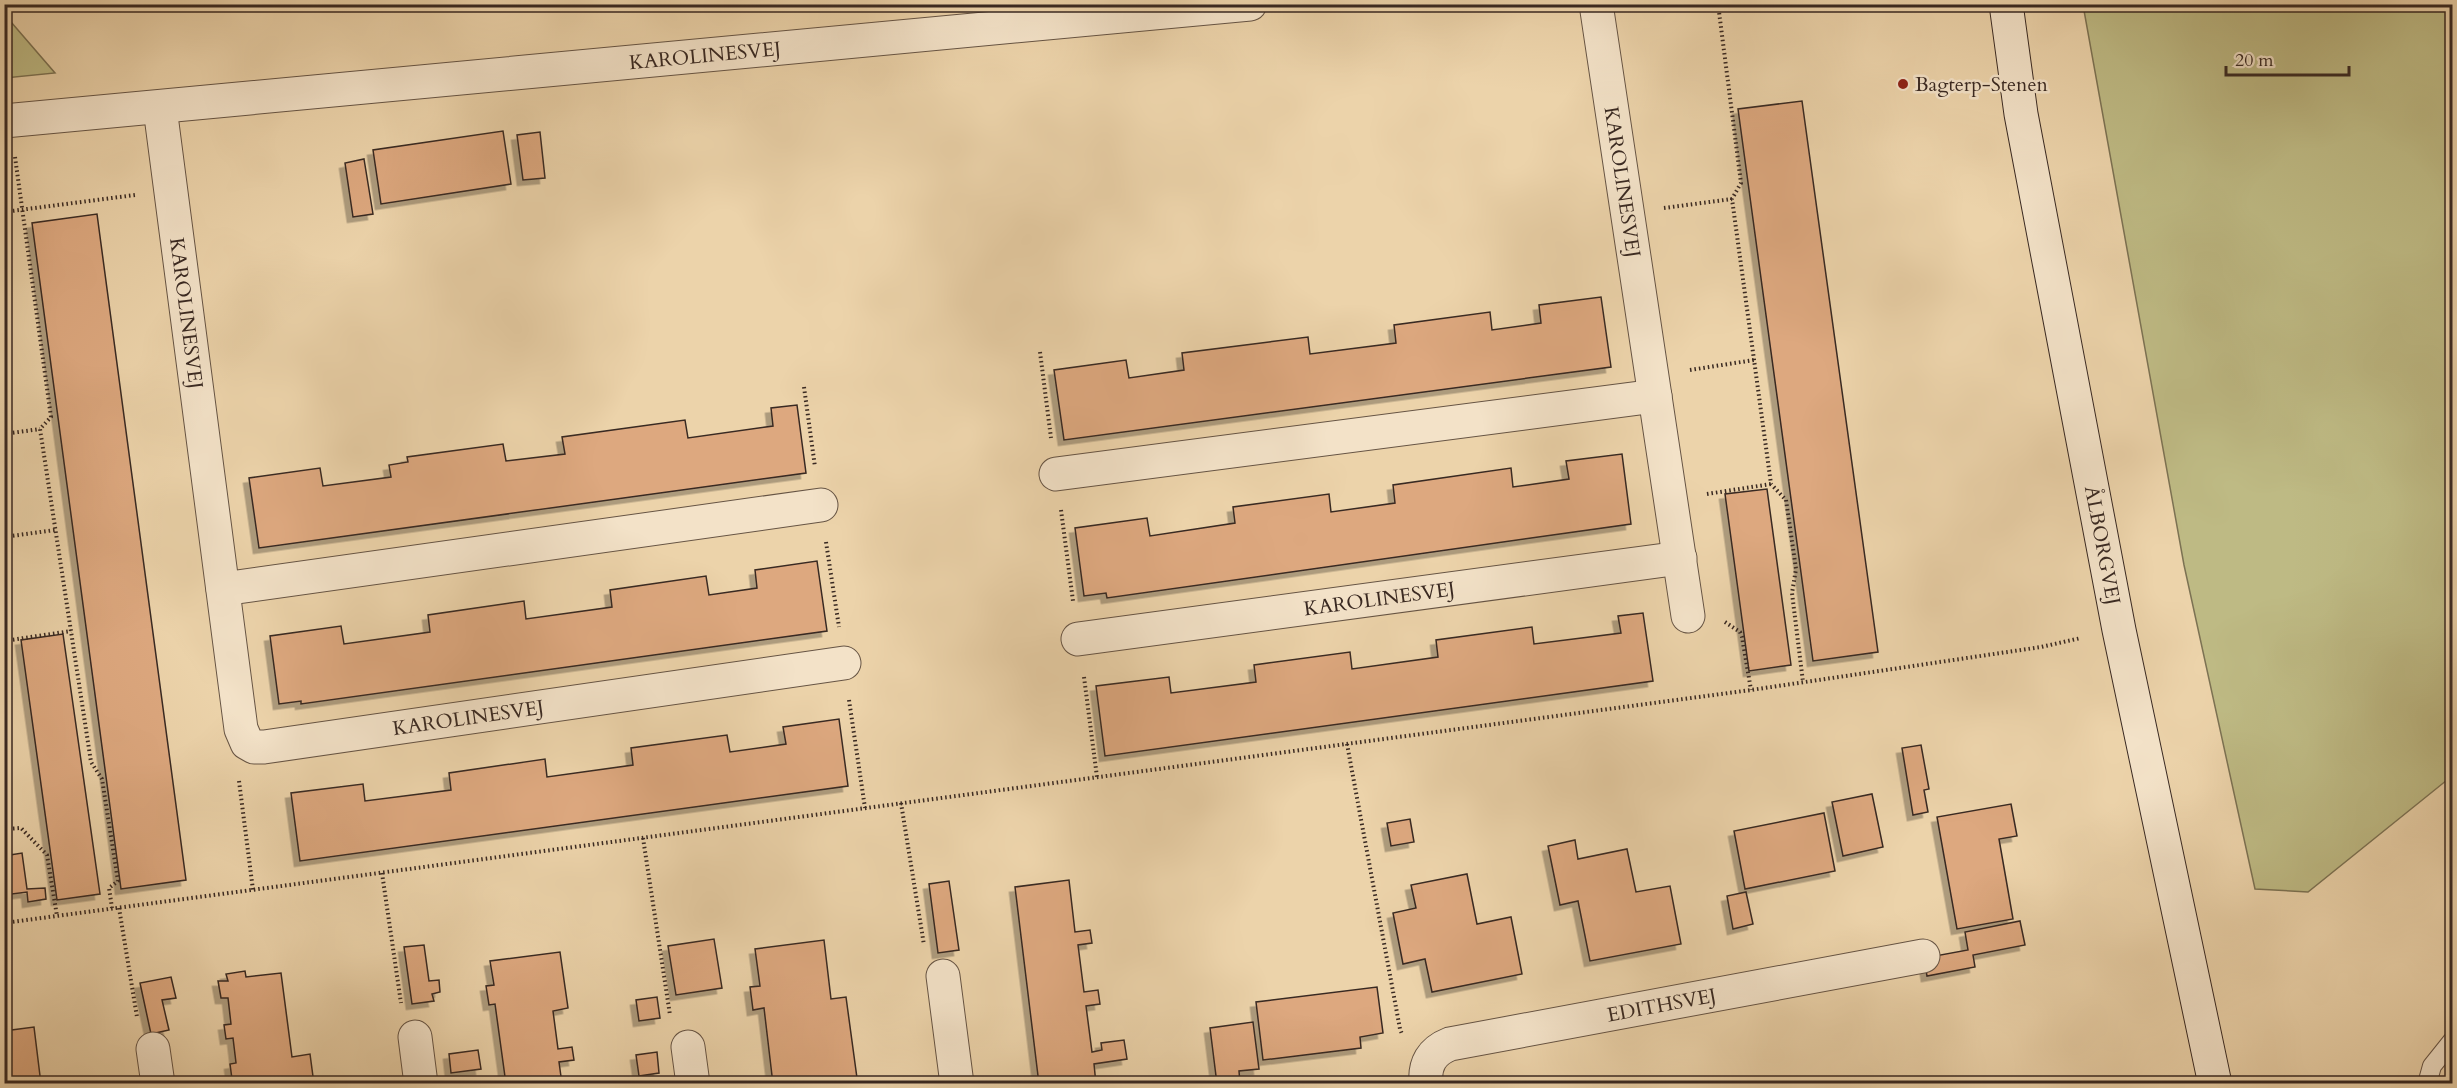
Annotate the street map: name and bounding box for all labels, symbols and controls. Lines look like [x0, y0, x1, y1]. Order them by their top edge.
street label: KAROLINESVEJ [628, 35, 782, 76]
scale bar [2226, 39, 2349, 77]
text: 20 m [2235, 48, 2274, 73]
place label: Bagterp-Stenen [1915, 71, 2049, 98]
marker: Bagterp-Stenen [1896, 77, 1910, 91]
street label: KAROLINESVEJ [1598, 105, 1647, 259]
street label: KAROLINESVEJ [163, 236, 210, 391]
street label: ÅLBORGVEJ [2078, 484, 2127, 607]
street label: KAROLINESVEJ [1302, 575, 1457, 623]
street label: KAROLINESVEJ [391, 694, 546, 742]
street label: EDITHSVEJ [1605, 982, 1719, 1029]

